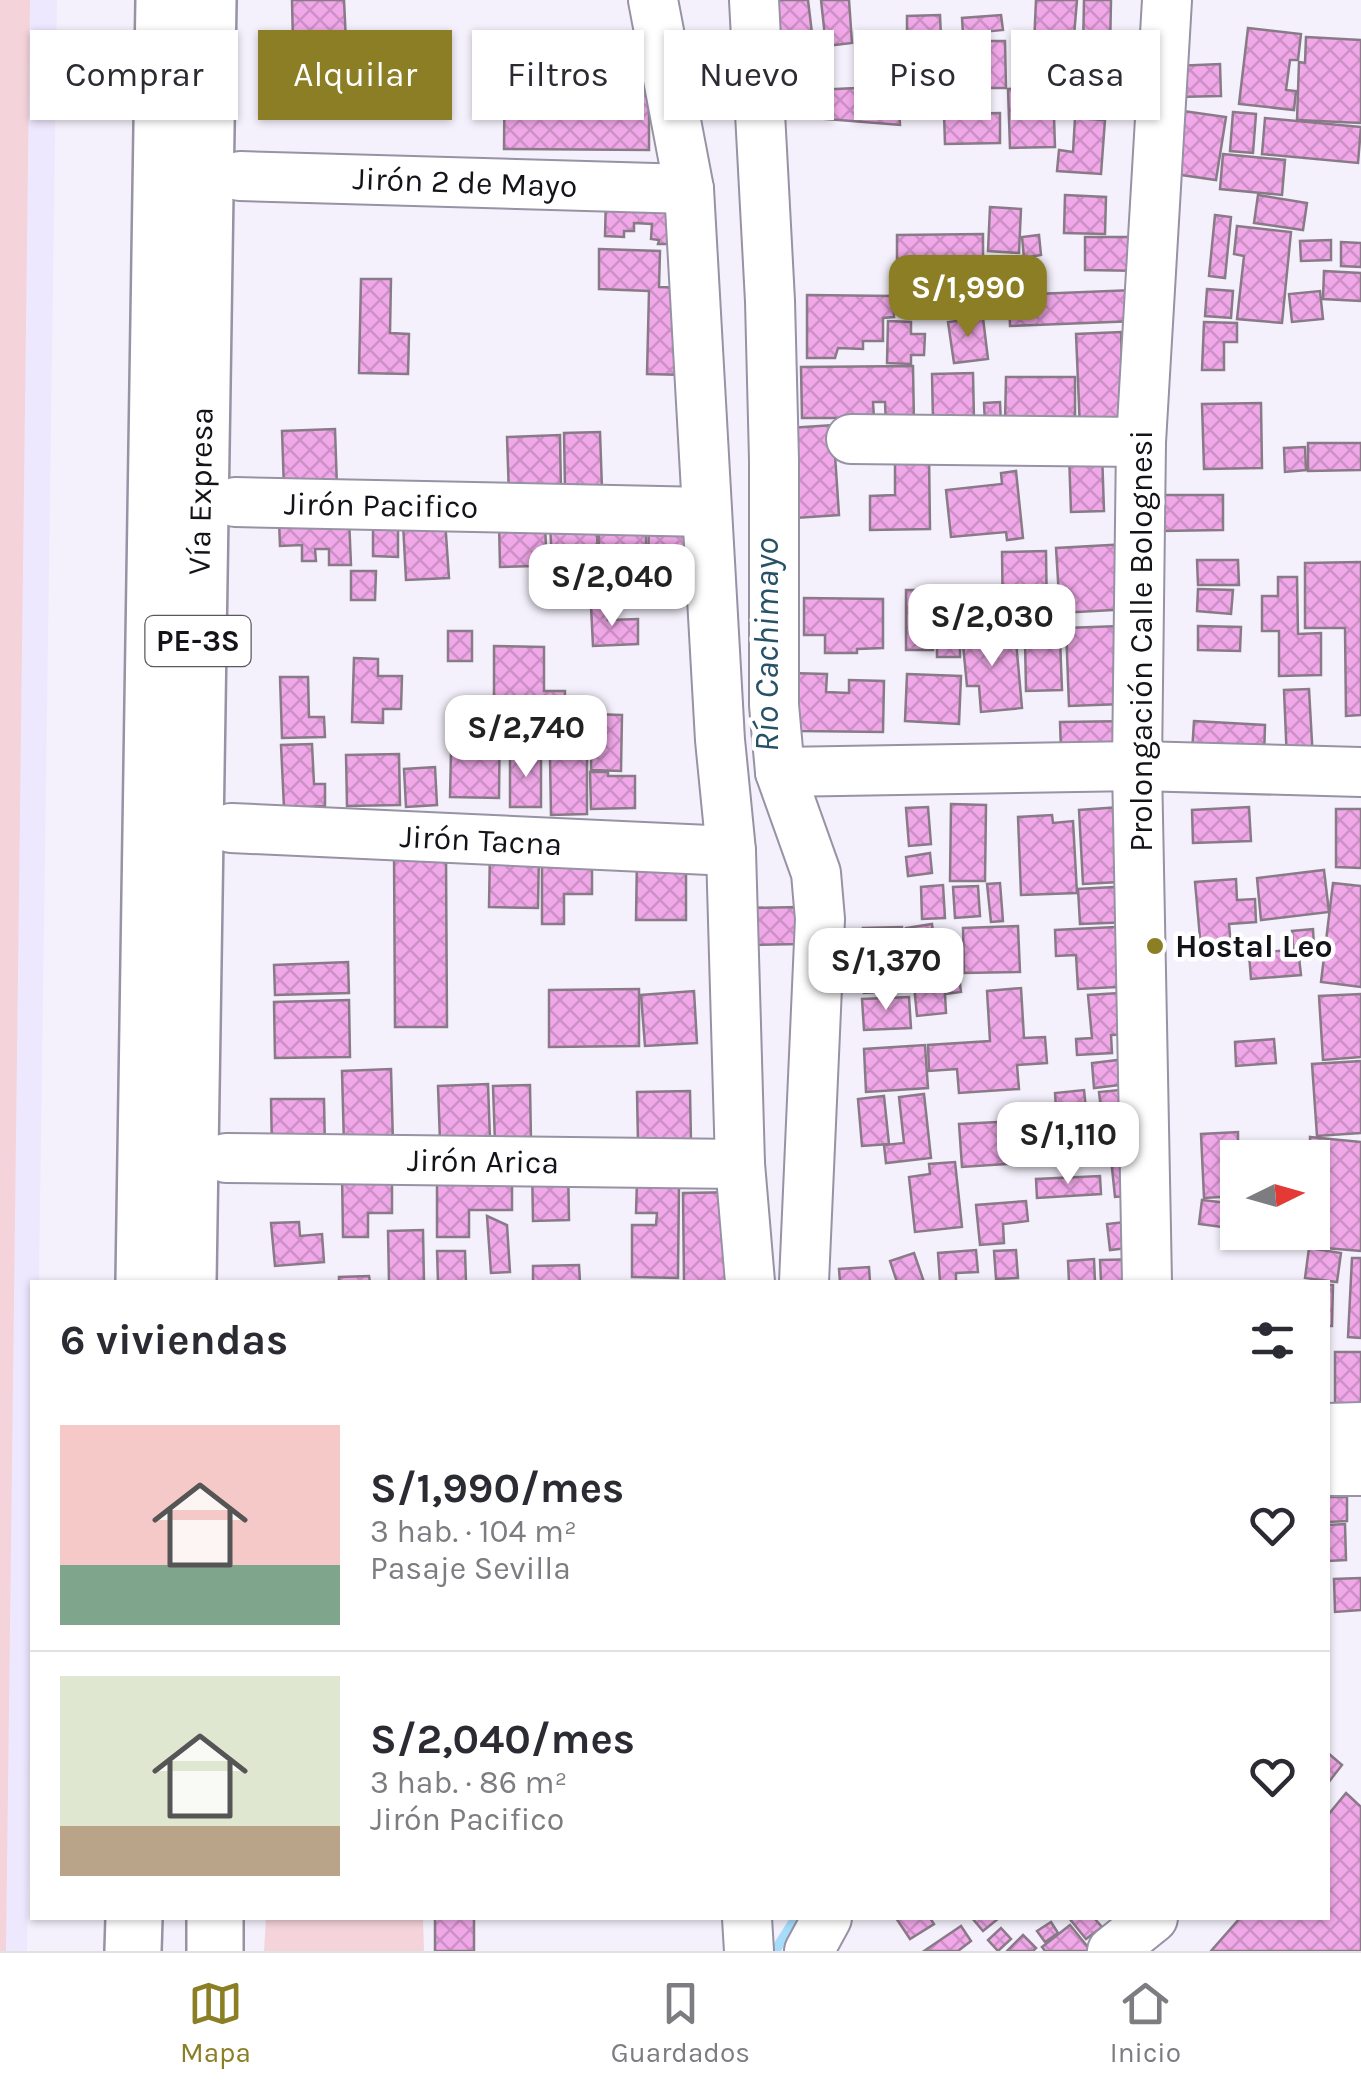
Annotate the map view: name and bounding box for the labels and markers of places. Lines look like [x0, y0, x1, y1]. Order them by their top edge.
pin: S/1,990 [876, 255, 1060, 340]
pin: S/2,040 [520, 544, 704, 629]
pin: S/2,030 [900, 584, 1084, 669]
pin: S/2,740 [434, 695, 618, 780]
pin: S/1,370 [794, 928, 978, 1013]
place label: Hostal Leo [1175, 928, 1333, 965]
marker: Hostal Leo [1144, 935, 1166, 957]
pin: S/1,110 [976, 1102, 1160, 1187]

